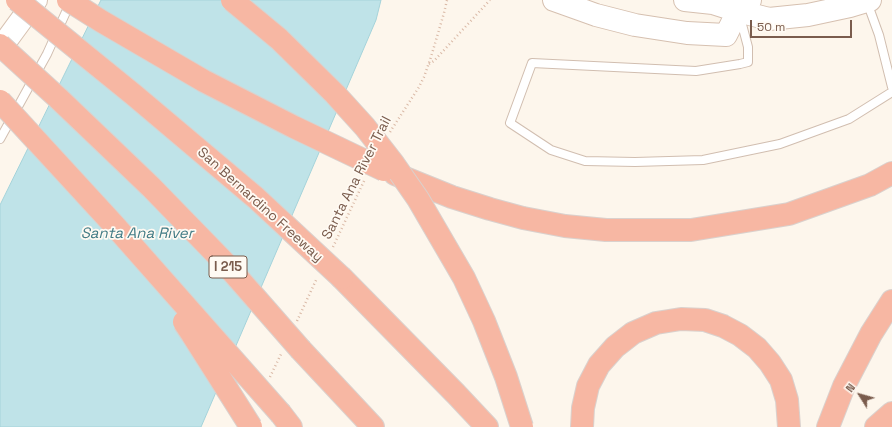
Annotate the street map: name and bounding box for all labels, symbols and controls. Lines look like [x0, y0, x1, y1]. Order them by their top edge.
scale bar [752, 12, 854, 38]
text: 50 m [757, 19, 785, 35]
street label: Santa Ana River Trail [319, 114, 395, 242]
street label: San Bernardino Freeway [194, 144, 326, 266]
water label: Santa Ana River [81, 225, 193, 243]
road number: I 215 [209, 256, 247, 278]
north arrow [840, 375, 880, 415]
text: N [843, 381, 858, 395]

